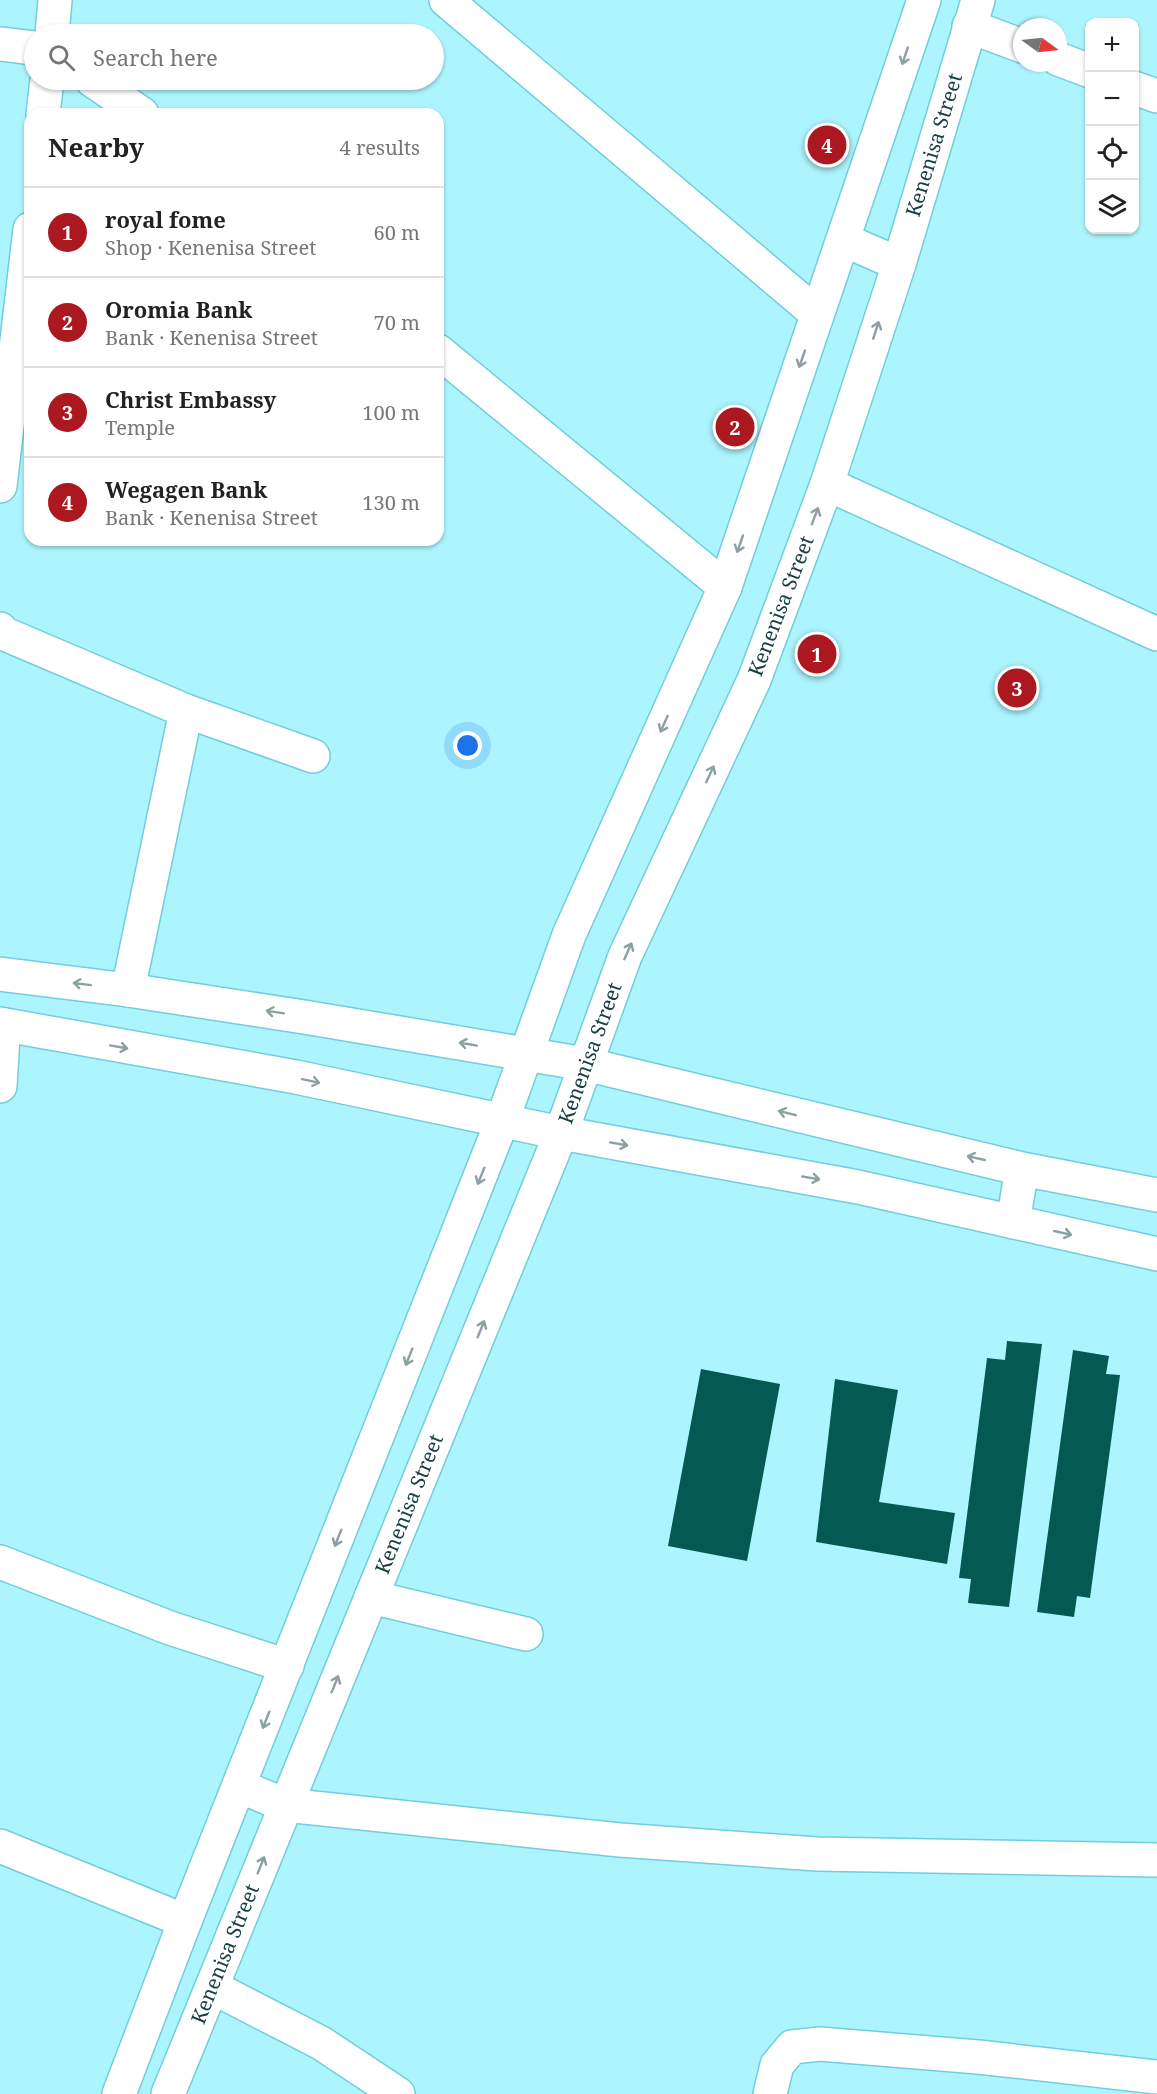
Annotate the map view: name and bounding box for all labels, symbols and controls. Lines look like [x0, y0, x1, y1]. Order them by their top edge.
north arrow [1013, 18, 1067, 72]
map controls [1085, 18, 1139, 234]
button: + [1085, 18, 1139, 72]
search box [24, 24, 444, 90]
icon: search [45, 41, 78, 74]
text: Search here [93, 42, 218, 72]
one-way arrow [899, 46, 910, 65]
street label: Kenenisa Street [899, 70, 968, 220]
button: − [1085, 72, 1139, 126]
pin: 4 [808, 122, 846, 168]
button: locate [1085, 126, 1139, 180]
text: Nearby [48, 129, 144, 165]
text: 4 results [340, 134, 420, 161]
button: layers [1085, 180, 1139, 234]
text: royal fome [105, 204, 226, 234]
text: 1 [62, 219, 73, 246]
text: 60 m [374, 219, 420, 246]
text: Shop · Kenenisa Street [105, 234, 316, 261]
text: Oromia Bank [105, 294, 252, 324]
text: 2 [62, 309, 73, 336]
text: 70 m [374, 309, 420, 336]
one-way arrow [871, 321, 882, 340]
text: Bank · Kenenisa Street [105, 324, 318, 351]
one-way arrow [796, 349, 807, 368]
text: Christ Embassy [105, 384, 276, 414]
text: 3 [62, 399, 73, 426]
text: 100 m [362, 399, 420, 426]
pin: 2 [716, 404, 754, 450]
text: Temple [105, 414, 175, 441]
text: Wegagen Bank [105, 474, 267, 504]
text: 4 [62, 489, 73, 516]
text: 130 m [362, 489, 420, 516]
text: Bank · Kenenisa Street [105, 504, 318, 531]
one-way arrow [810, 507, 821, 525]
street label: Kenenisa Street [741, 532, 820, 680]
one-way arrow [733, 534, 744, 553]
pin: 1 [798, 632, 836, 676]
pin: 3 [998, 666, 1036, 710]
one-way arrow [658, 714, 669, 732]
your location [453, 731, 482, 760]
one-way arrow [705, 765, 716, 783]
one-way arrow [623, 942, 634, 960]
street label: Kenenisa Street [551, 978, 628, 1127]
one-way arrow [73, 979, 93, 990]
one-way arrow [266, 1007, 286, 1018]
one-way arrow [458, 1039, 478, 1050]
one-way arrow [109, 1041, 129, 1052]
one-way arrow [302, 1075, 321, 1087]
one-way arrow [777, 1107, 796, 1119]
one-way arrow [609, 1139, 628, 1150]
one-way arrow [967, 1152, 986, 1163]
one-way arrow [475, 1166, 486, 1184]
one-way arrow [801, 1173, 820, 1184]
one-way arrow [1053, 1228, 1072, 1239]
one-way arrow [476, 1321, 487, 1339]
one-way arrow [403, 1347, 414, 1366]
street label: Kenenisa Street [368, 1430, 449, 1578]
one-way arrow [331, 1529, 342, 1547]
one-way arrow [330, 1676, 341, 1694]
one-way arrow [260, 1710, 271, 1728]
one-way arrow [256, 1856, 267, 1875]
street label: Kenenisa Street [184, 1880, 265, 2028]

